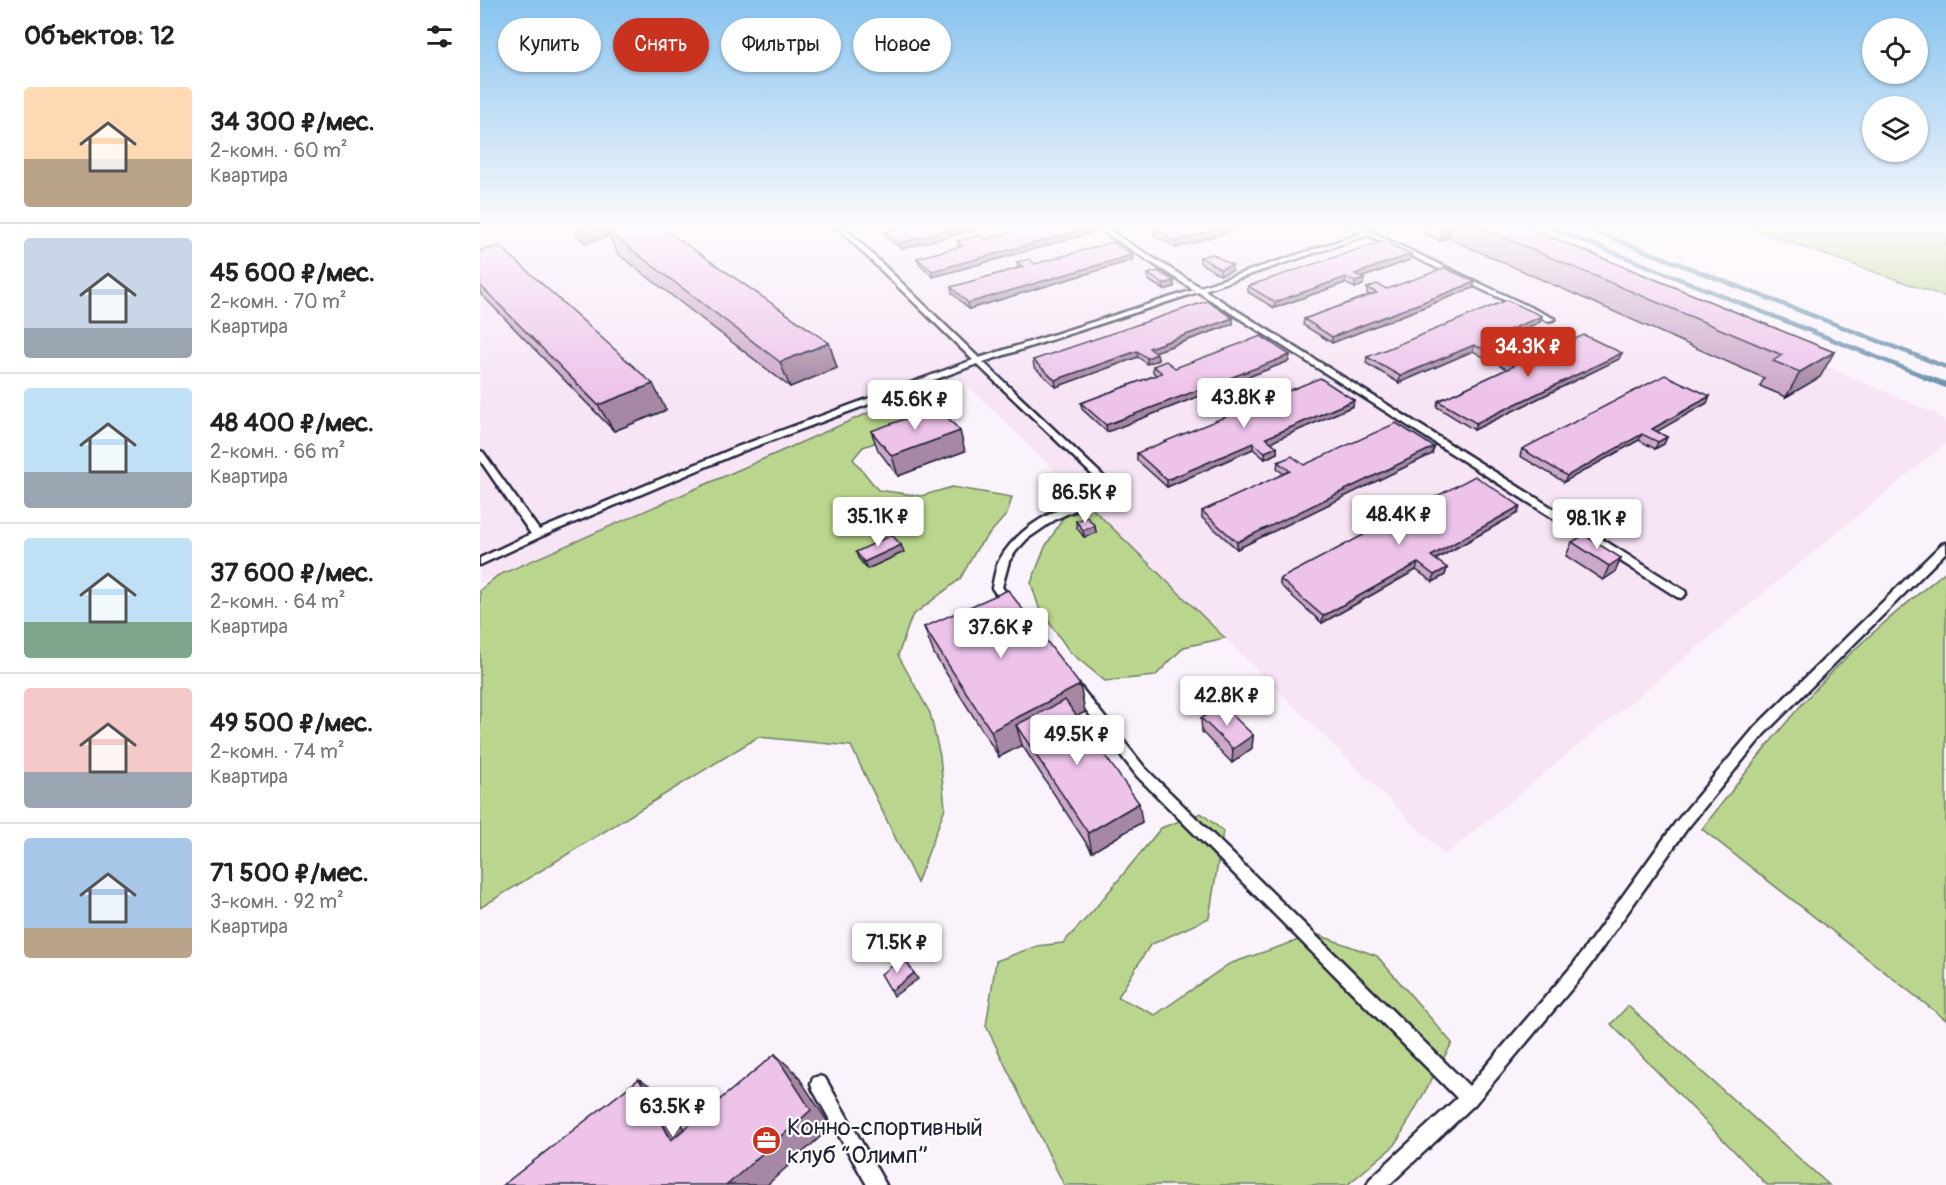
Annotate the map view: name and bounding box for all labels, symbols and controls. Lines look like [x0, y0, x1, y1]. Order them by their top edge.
chip: Купить [498, 18, 601, 72]
chip: Снять [613, 18, 709, 72]
chip: Фильтры [721, 18, 841, 72]
chip: Новое [853, 18, 951, 72]
map controls [1862, 18, 1928, 162]
button: locate [1862, 18, 1928, 84]
text: Объектов: 12 [24, 20, 175, 52]
icon: filters [423, 20, 456, 53]
button: layers [1862, 96, 1928, 162]
text: 34 300 ₽/мес. [210, 106, 375, 138]
icon: home [72, 111, 144, 183]
text: 2-комн. · 60 m² [210, 138, 348, 163]
text: Квартира [210, 163, 288, 188]
text: 45 600 ₽/мес. [210, 257, 375, 289]
icon: home [72, 262, 144, 334]
text: 2-комн. · 70 m² [210, 289, 347, 314]
text: Квартира [210, 314, 288, 339]
pin: 34.3K ₽ [1473, 327, 1583, 378]
text: 34.3K ₽ [1495, 334, 1561, 359]
pin: 43.8K ₽ [1189, 378, 1299, 429]
pin: 45.6K ₽ [860, 380, 970, 431]
text: 43.8K ₽ [1211, 385, 1277, 410]
text: 45.6K ₽ [882, 387, 948, 412]
text: 48 400 ₽/мес. [210, 407, 374, 439]
icon: home [72, 412, 144, 484]
text: 2-комн. · 66 m² [210, 439, 346, 464]
text: Квартира [210, 464, 288, 489]
pin: 86.5K ₽ [1030, 473, 1140, 524]
text: 86.5K ₽ [1052, 480, 1118, 505]
pin: 48.4K ₽ [1344, 495, 1454, 546]
pin: 35.1K ₽ [823, 497, 933, 548]
pin: 98.1K ₽ [1542, 499, 1652, 550]
text: 48.4K ₽ [1366, 502, 1432, 527]
text: 35.1K ₽ [847, 504, 909, 529]
text: 98.1K ₽ [1567, 506, 1627, 531]
text: 37 600 ₽/мес. [210, 557, 374, 589]
icon: home [72, 562, 144, 634]
text: 2-комн. · 64 m² [210, 589, 346, 614]
pin: 37.6K ₽ [946, 608, 1056, 659]
text: Квартира [210, 614, 288, 639]
text: 37.6K ₽ [968, 615, 1034, 640]
pin: 42.8K ₽ [1172, 676, 1282, 727]
text: 42.8K ₽ [1194, 683, 1260, 708]
text: 49 500 ₽/мес. [210, 707, 373, 739]
icon: home [72, 712, 144, 784]
pin: 49.5K ₽ [1022, 715, 1132, 766]
text: 49.5K ₽ [1044, 722, 1110, 747]
text: 2-комн. · 74 m² [210, 739, 345, 764]
text: Квартира [210, 764, 288, 789]
text: 71 500 ₽/мес. [210, 857, 369, 889]
icon: home [72, 862, 144, 934]
text: 3-комн. · 92 m² [210, 889, 344, 914]
text: Квартира [210, 914, 288, 939]
pin: 71.5K ₽ [842, 923, 952, 974]
text: 71.5K ₽ [866, 930, 928, 955]
pin: 63.5K ₽ [618, 1087, 728, 1138]
text: 63.5K ₽ [640, 1094, 706, 1119]
place label: Конно-спортивный клуб “Олимп” [787, 1113, 983, 1170]
office icon: Конно-спортивный клуб “Олимп” [750, 1125, 782, 1157]

